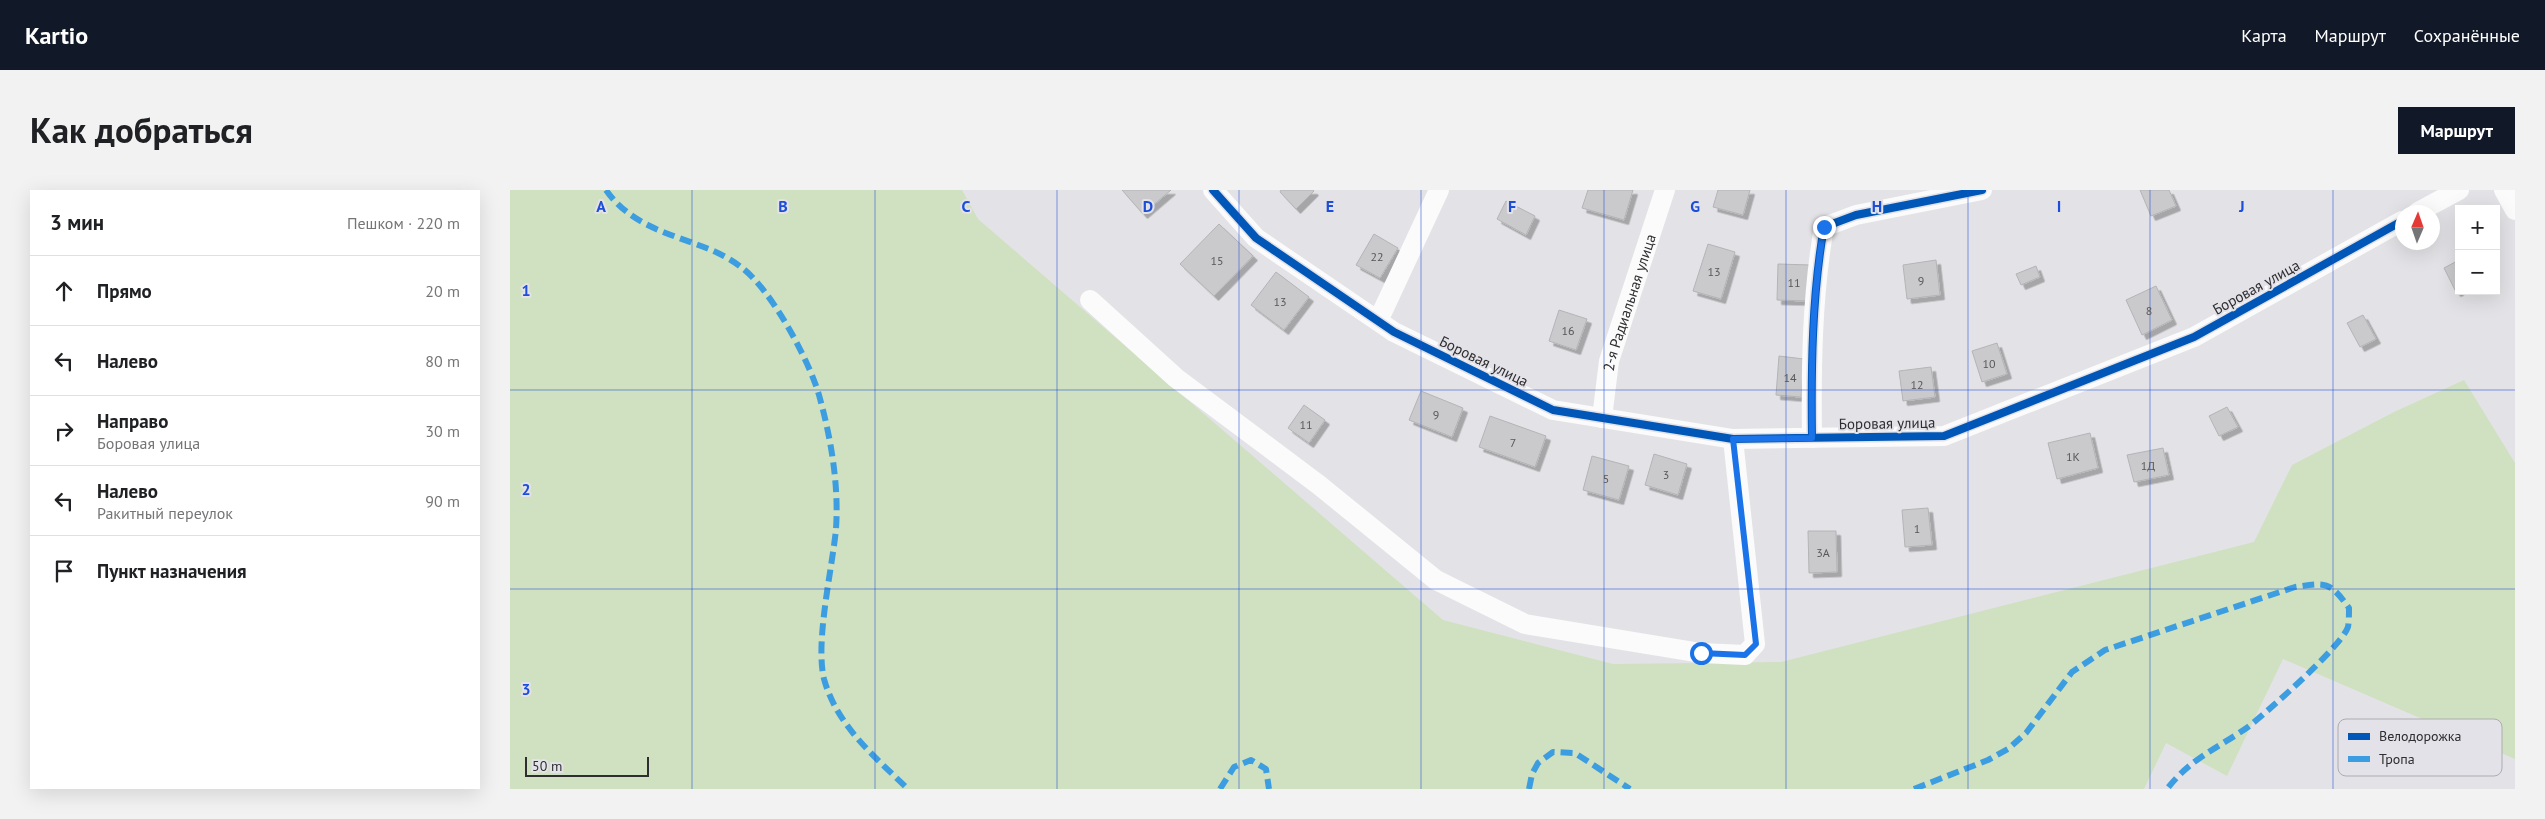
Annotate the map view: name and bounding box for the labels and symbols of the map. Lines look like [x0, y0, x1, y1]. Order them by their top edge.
text: A [596, 196, 606, 216]
text: B [778, 196, 788, 216]
text: C [962, 196, 971, 216]
text: D [1143, 196, 1153, 216]
text: E [1326, 196, 1334, 216]
text: F [1508, 196, 1516, 216]
text: G [1690, 196, 1700, 216]
text: H [1872, 196, 1882, 216]
text: I [2057, 196, 2061, 216]
text: J [2238, 196, 2245, 216]
north arrow [2395, 205, 2440, 250]
route end [1813, 216, 1836, 239]
street label: 2-я Радиальная улица [1598, 231, 1659, 372]
house number: 22 [1370, 249, 1384, 264]
house number: 15 [1210, 253, 1224, 268]
street label: Боровая улица [2209, 255, 2303, 319]
house number: 13 [1707, 264, 1721, 279]
house number: 9 [1918, 273, 1924, 288]
house number: 11 [1787, 275, 1801, 290]
text: 1 [521, 280, 531, 300]
house number: 13 [1273, 294, 1287, 309]
house number: 8 [2146, 303, 2152, 318]
house number: 16 [1561, 323, 1575, 338]
street label: Боровая улица [1436, 331, 1532, 391]
house number: 10 [1982, 356, 1996, 371]
house number: 14 [1783, 370, 1797, 385]
house number: 12 [1910, 377, 1924, 392]
house number: 9 [1433, 407, 1439, 422]
street label: Боровая улица [1838, 413, 1936, 433]
house number: 11 [1299, 417, 1313, 432]
house number: 7 [1510, 435, 1516, 450]
house number: 1К [2066, 449, 2080, 464]
house number: 1Д [2141, 458, 2155, 473]
house number: 3 [1663, 467, 1669, 482]
house number: 5 [1603, 471, 1609, 486]
text: 2 [521, 479, 531, 499]
house number: 1 [1914, 521, 1920, 536]
house number: 3А [1816, 545, 1830, 560]
route start [1690, 642, 1713, 665]
text: 3 [521, 679, 531, 699]
legend [2338, 719, 2502, 776]
text: Велодорожка [2379, 727, 2461, 745]
text: Тропа [2379, 750, 2415, 768]
scale bar [525, 754, 649, 777]

